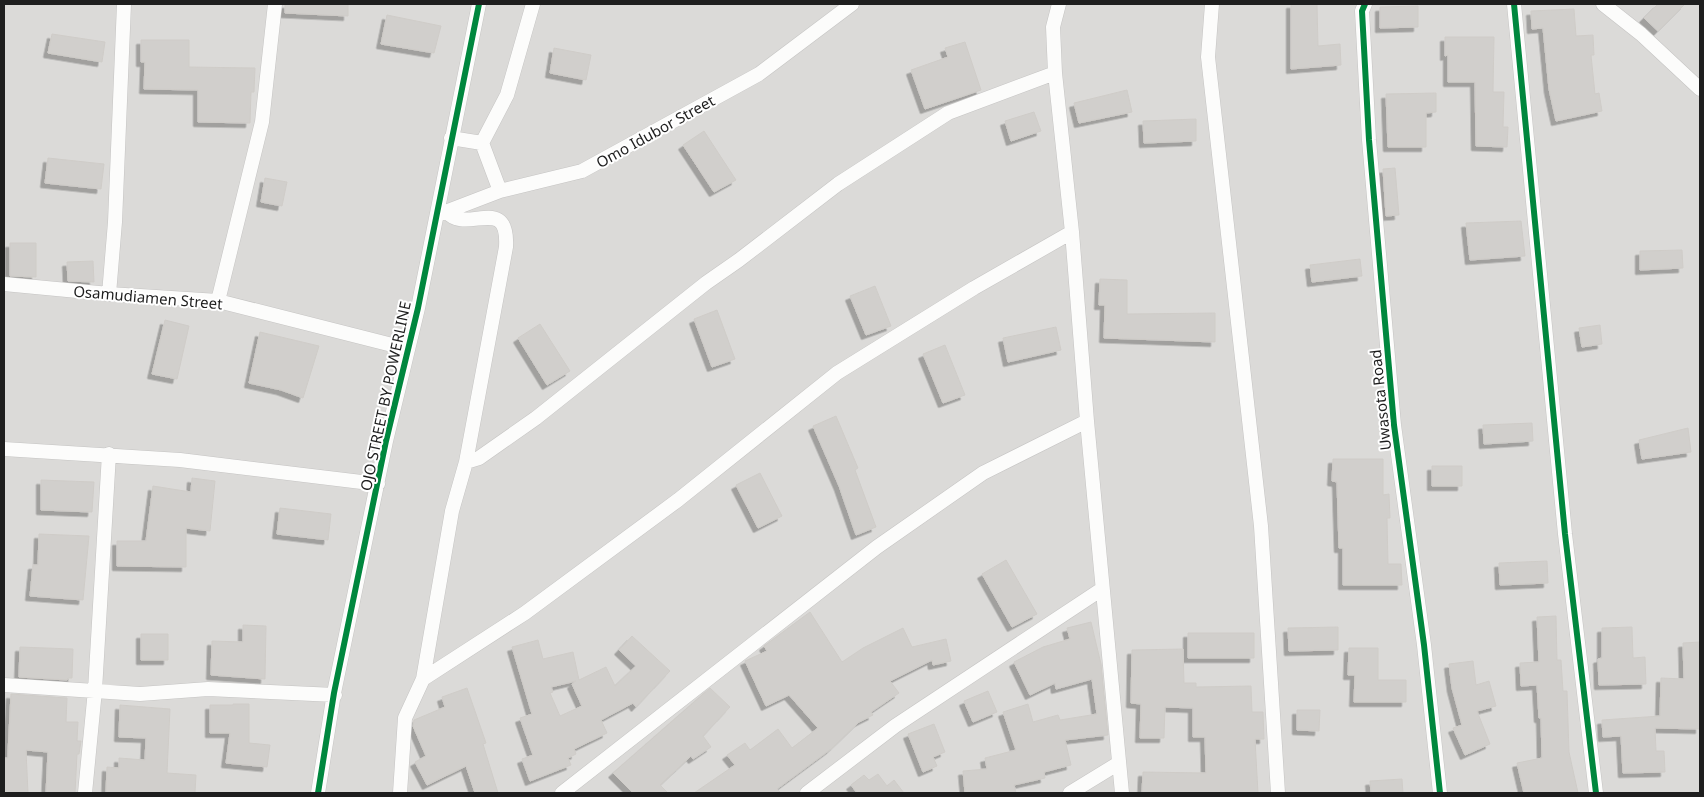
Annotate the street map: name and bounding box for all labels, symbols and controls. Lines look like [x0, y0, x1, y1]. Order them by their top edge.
street label: Omo Idubor Street [592, 90, 718, 172]
street label: Osamudiamen Street [73, 281, 224, 314]
street label: OJO STREET BY POWERLINE [355, 299, 415, 493]
street label: Uwasota Road [1365, 349, 1395, 451]

